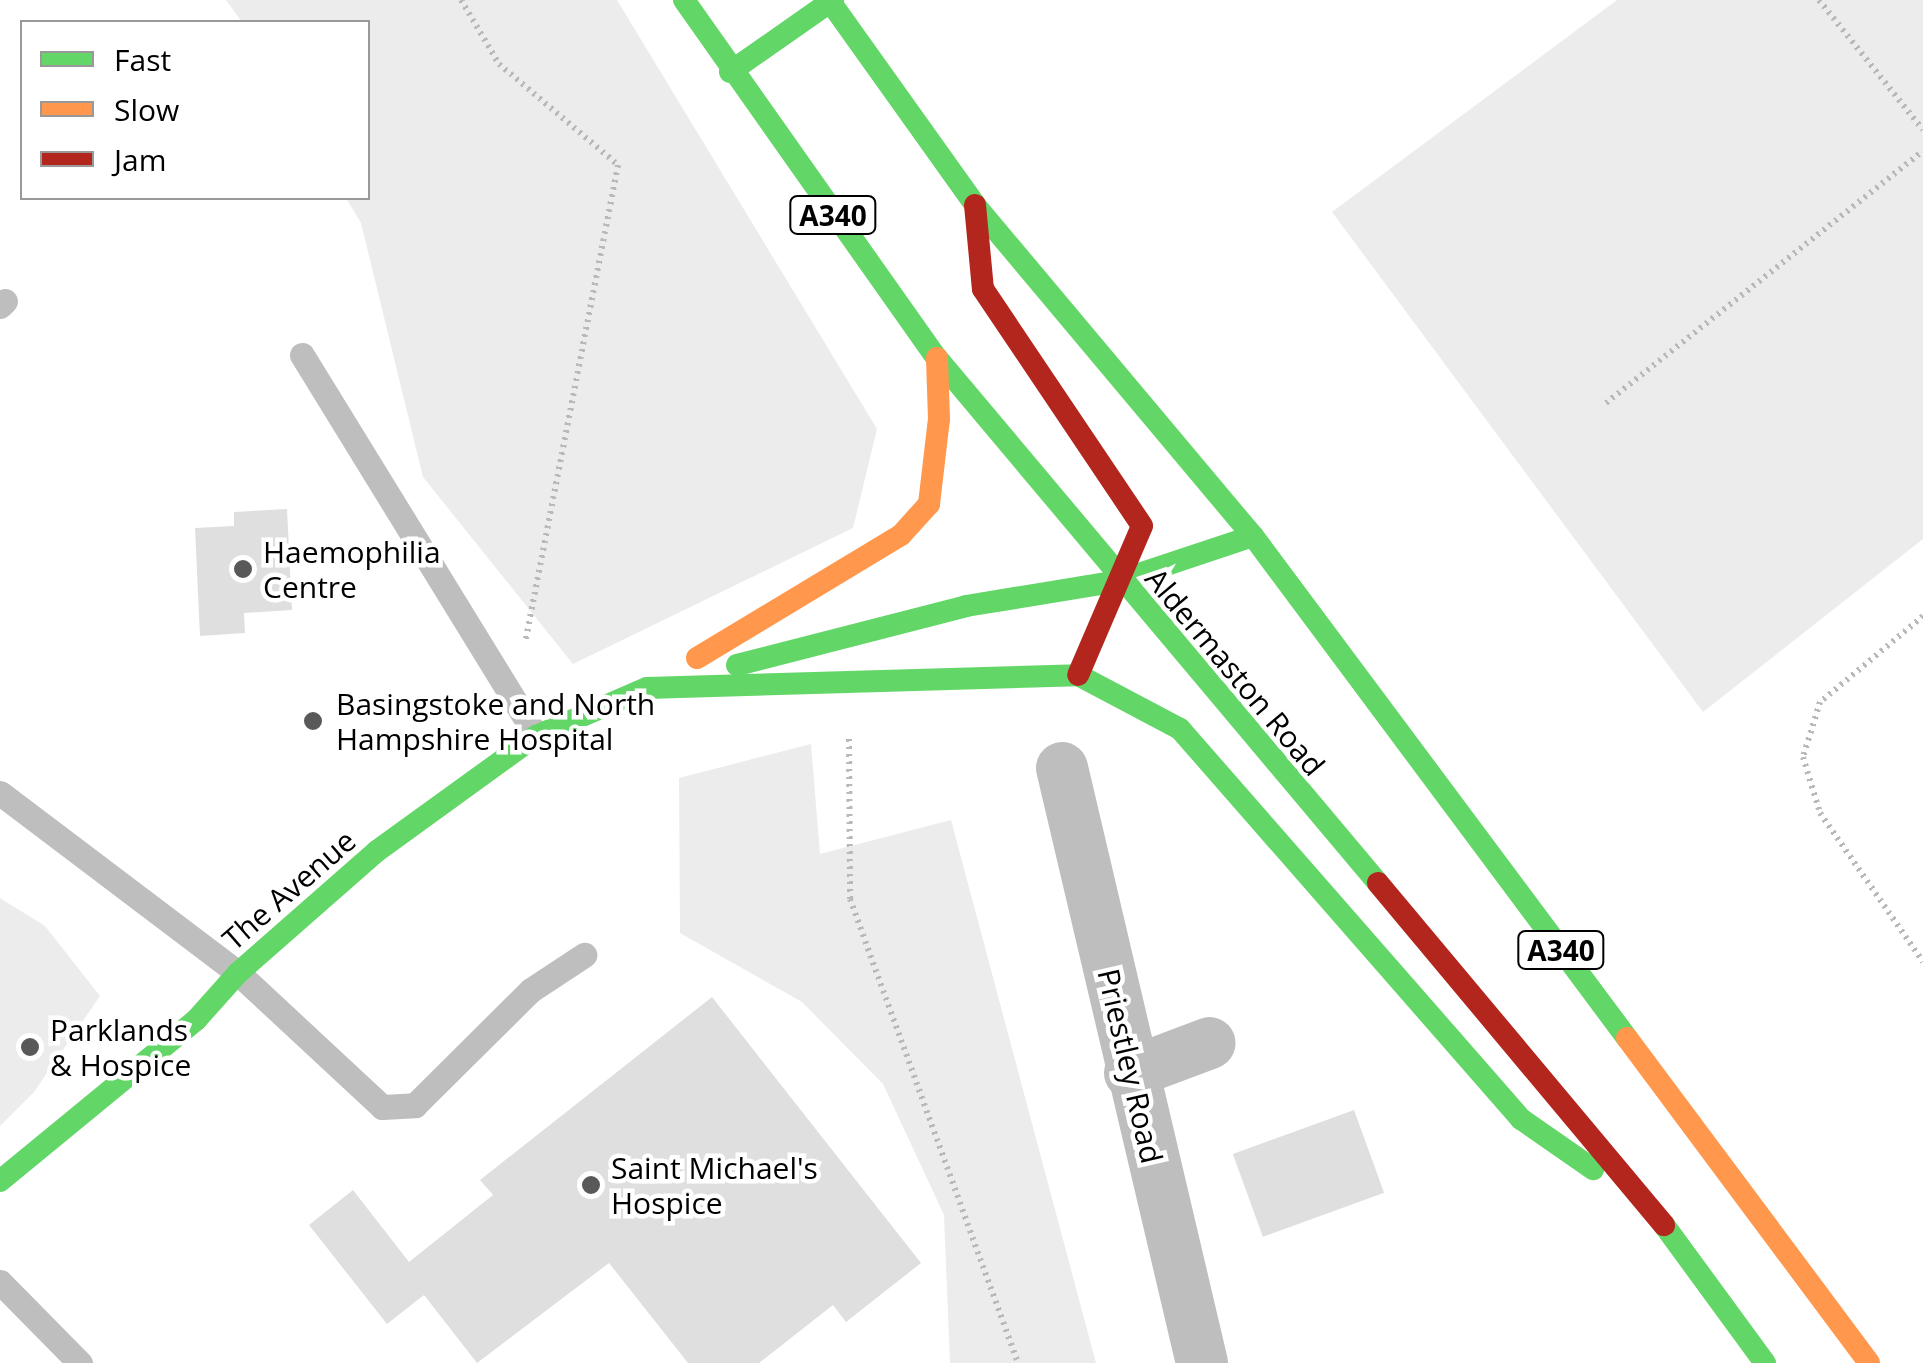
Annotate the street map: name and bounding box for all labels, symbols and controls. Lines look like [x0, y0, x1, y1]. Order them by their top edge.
legend [20, 20, 370, 200]
text: Fast [114, 39, 171, 80]
text: Slow [114, 89, 179, 130]
text: Jam [114, 139, 167, 180]
road number: A340 [788, 192, 878, 238]
place label: Haemophilia Centre [263, 534, 441, 604]
marker: Haemophilia Centre [232, 558, 254, 580]
street label: Aldermaston Road [1138, 561, 1332, 783]
place label: Basingstoke and North Hampshire Hospital [336, 686, 655, 756]
marker: Basingstoke and North Hampshire Hospital [300, 708, 326, 734]
street label: The Avenue [215, 823, 363, 957]
road number: A340 [1516, 927, 1606, 973]
street label: Priestley Road [1090, 965, 1170, 1167]
place label: Parklands & Hospice [50, 1012, 191, 1082]
marker: Parklands & Hospice [19, 1036, 41, 1058]
place label: Saint Michael's Hospice [611, 1150, 818, 1220]
marker: Saint Michael's Hospice [580, 1174, 602, 1196]

